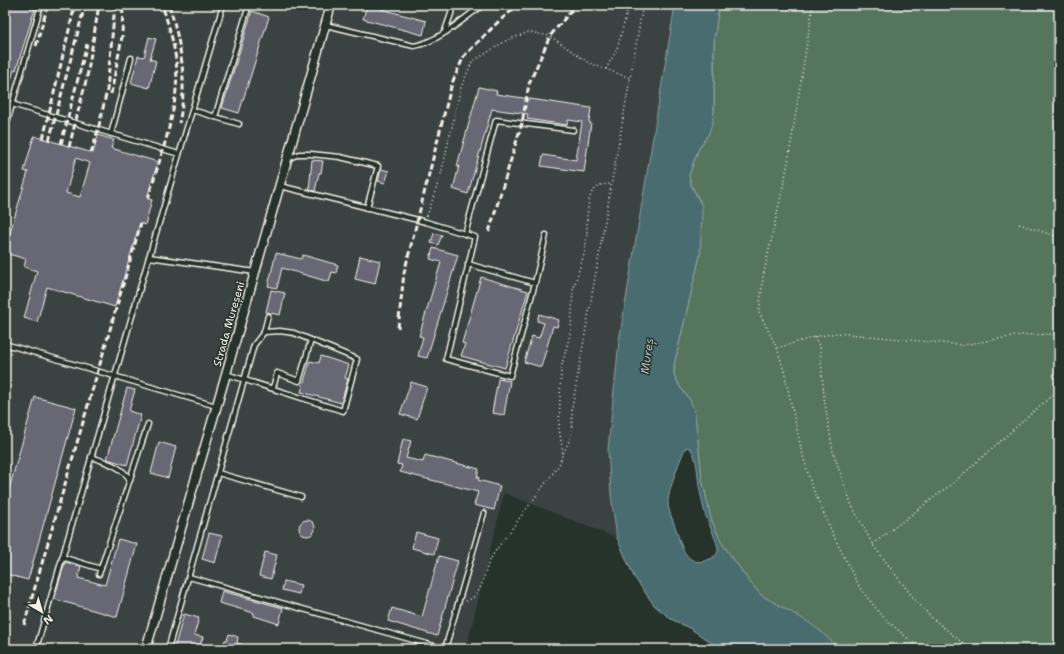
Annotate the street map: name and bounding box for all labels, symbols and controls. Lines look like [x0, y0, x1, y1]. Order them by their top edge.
street label: Strada Mureșeni [210, 280, 248, 368]
water label: Mureș [637, 337, 657, 375]
north arrow [22, 592, 62, 632]
text: N [40, 611, 56, 628]

